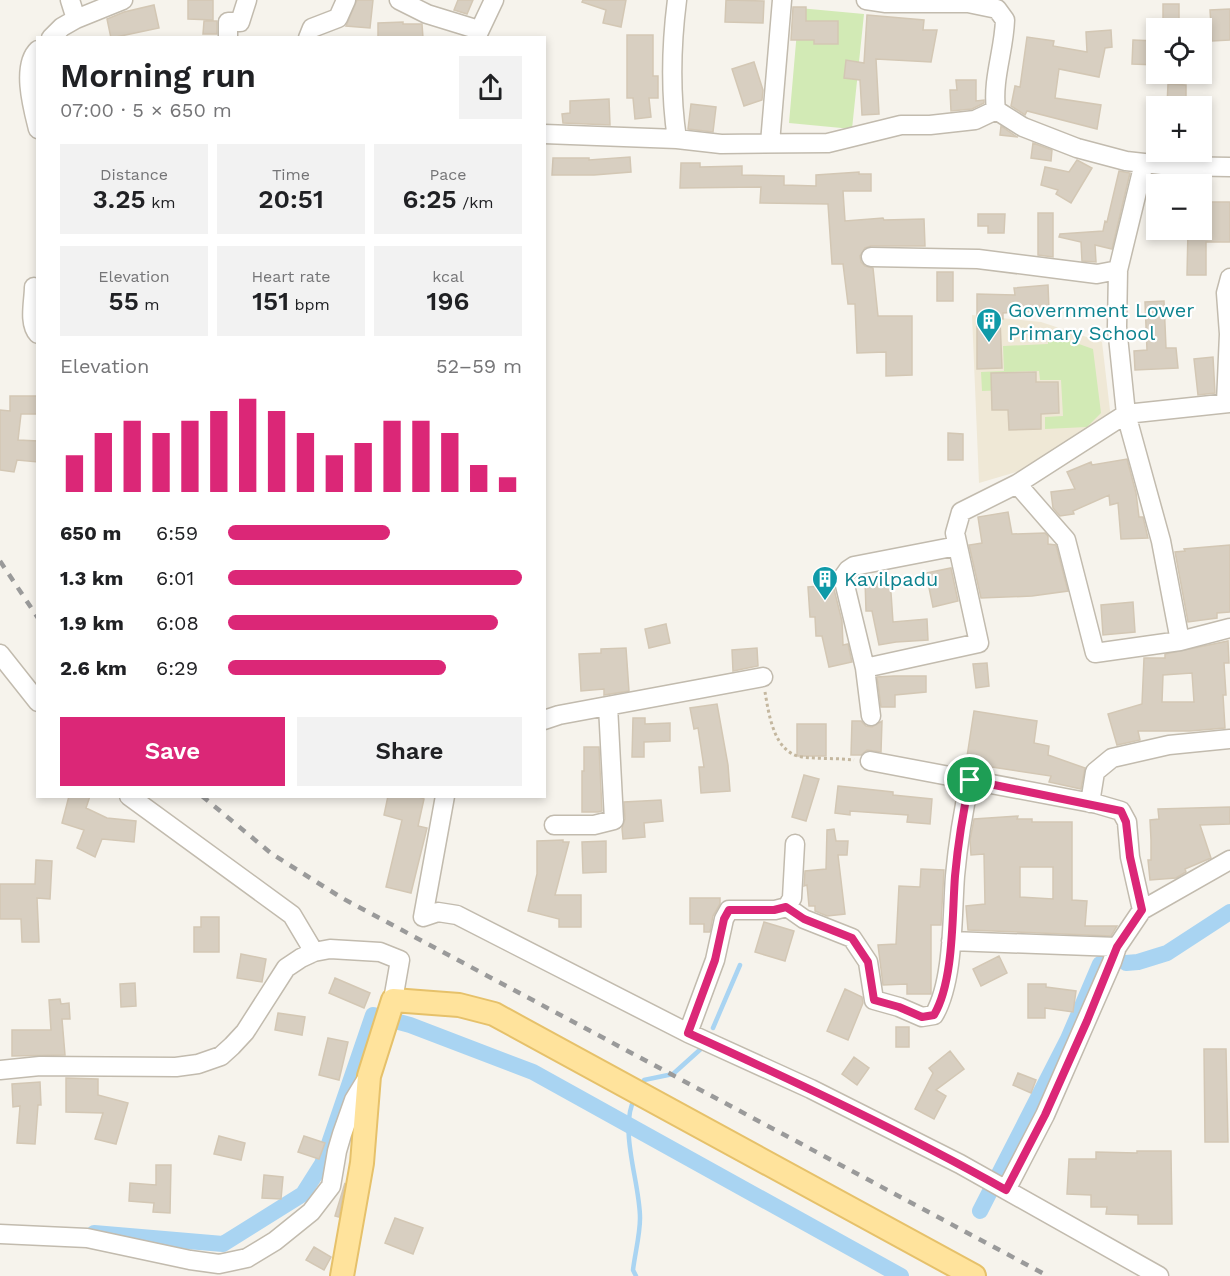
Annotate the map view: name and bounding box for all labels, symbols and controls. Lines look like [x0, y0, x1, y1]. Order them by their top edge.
map controls [1146, 18, 1212, 240]
button: locate [1146, 18, 1212, 84]
text: Morning run [60, 56, 256, 95]
button: share [459, 56, 522, 119]
button: + [1146, 96, 1212, 162]
text: 07:00 · 5 × 650 m [60, 98, 232, 122]
text: Distance [100, 165, 168, 184]
text: Time [272, 165, 310, 184]
text: Pace [429, 165, 467, 184]
button: − [1146, 174, 1212, 240]
text: 3.25 [93, 184, 146, 214]
text: 20:51 [258, 184, 324, 214]
text: 6:25 [402, 184, 457, 214]
text: km [146, 193, 175, 212]
text: /km [457, 193, 494, 212]
text: Elevation [98, 267, 170, 286]
text: Heart rate [251, 267, 331, 286]
text: kcal [432, 267, 464, 286]
text: 55 [109, 286, 139, 316]
text: 151 [252, 286, 289, 316]
text: 196 [427, 286, 469, 316]
text: m [139, 295, 159, 314]
text: bpm [289, 295, 330, 314]
place label: Government Lower Primary School [1008, 298, 1194, 345]
building icon: Government Lower Primary School [974, 306, 1004, 344]
text: Elevation [60, 354, 149, 378]
text: 52–59 m [436, 354, 522, 378]
text: 650 m [60, 521, 121, 545]
text: 6:59 [156, 521, 198, 545]
building icon: Kavilpadu [810, 564, 840, 602]
text: 1.3 km [60, 566, 123, 590]
text: 6:01 [156, 566, 194, 590]
place label: Kavilpadu [844, 567, 938, 591]
text: 1.9 km [60, 611, 124, 635]
text: 6:08 [156, 611, 199, 635]
text: 2.6 km [60, 656, 127, 680]
text: 6:29 [156, 656, 198, 680]
button: Save [60, 717, 285, 786]
button: Share [297, 717, 522, 786]
pin [944, 754, 995, 805]
icon: arrive [953, 763, 986, 796]

